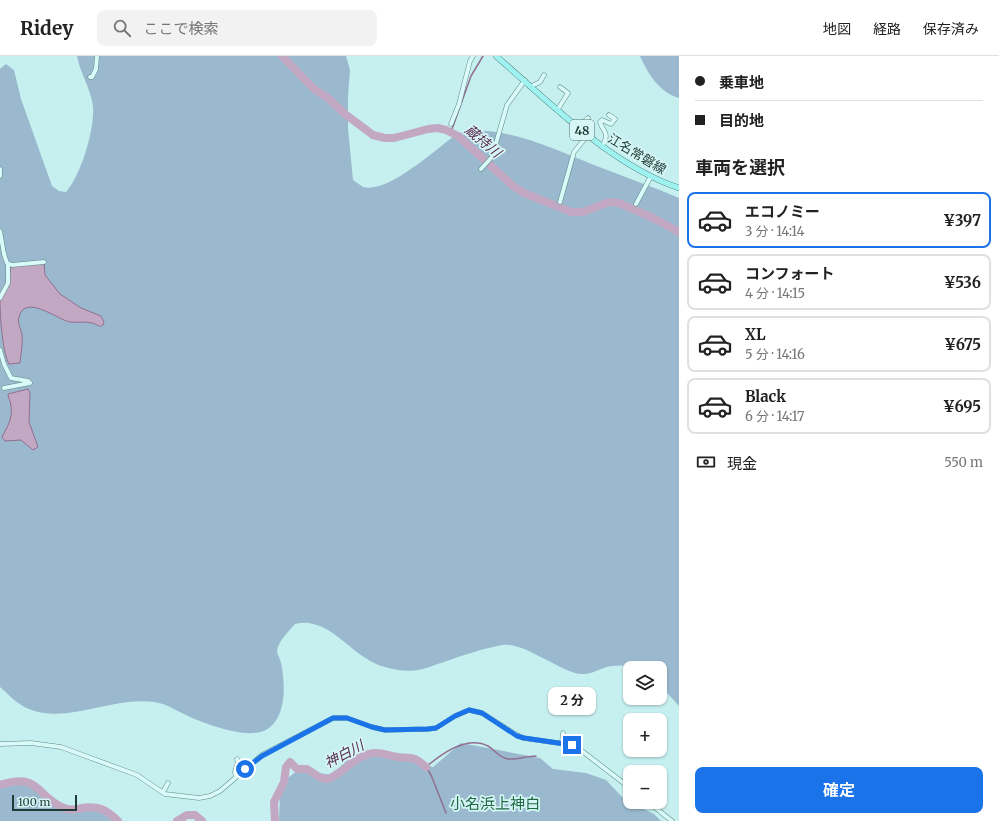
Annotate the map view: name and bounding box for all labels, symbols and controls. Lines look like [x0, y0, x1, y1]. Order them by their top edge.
search box [97, 10, 377, 46]
text: Ridey [20, 16, 73, 40]
icon: search [111, 17, 133, 39]
text: ここで検索 [143, 19, 218, 38]
text: 地図 [823, 20, 851, 38]
text: 経路 [873, 20, 901, 38]
text: 保存済み [923, 20, 979, 38]
text: 乗車地 [719, 73, 764, 92]
text: 目的地 [719, 111, 764, 130]
road number: 48 [570, 120, 594, 140]
water label: 蔵持川 [461, 121, 506, 163]
street label: 江名常磐線 [605, 130, 669, 178]
text: 車両を選択 [695, 156, 785, 179]
icon: car [697, 202, 733, 238]
text: エコノミー [745, 202, 820, 221]
text: ¥397 [943, 211, 981, 230]
text: 3 分 · 14:14 [745, 223, 805, 240]
icon: car [697, 264, 733, 300]
text: コンフォート [745, 264, 835, 283]
text: ¥536 [944, 273, 981, 292]
text: 4 分 · 14:15 [745, 285, 805, 302]
text: XL [745, 325, 766, 344]
icon: car [697, 326, 733, 362]
text: ¥675 [944, 335, 981, 354]
text: 5 分 · 14:16 [745, 346, 805, 363]
text: Black [745, 387, 786, 406]
icon: car [697, 388, 733, 424]
text: ¥695 [943, 397, 981, 416]
text: 6 分 · 14:17 [745, 408, 804, 425]
icon: cash [695, 451, 717, 473]
text: 現金 [727, 454, 757, 473]
text: 550 m [944, 454, 983, 471]
map controls [623, 661, 667, 809]
button: layers [623, 661, 667, 705]
callout: 2 分 [548, 687, 596, 715]
text: 2 分 [560, 692, 584, 709]
button: + [623, 713, 667, 757]
water label: 神白川 [321, 735, 369, 772]
route end [563, 736, 581, 754]
route start [236, 760, 254, 778]
button: − [623, 765, 667, 809]
button: 確定 [695, 767, 983, 813]
scale bar [12, 793, 77, 812]
district label: 小名浜上神白 [450, 794, 540, 813]
text: 100 m [18, 795, 50, 809]

